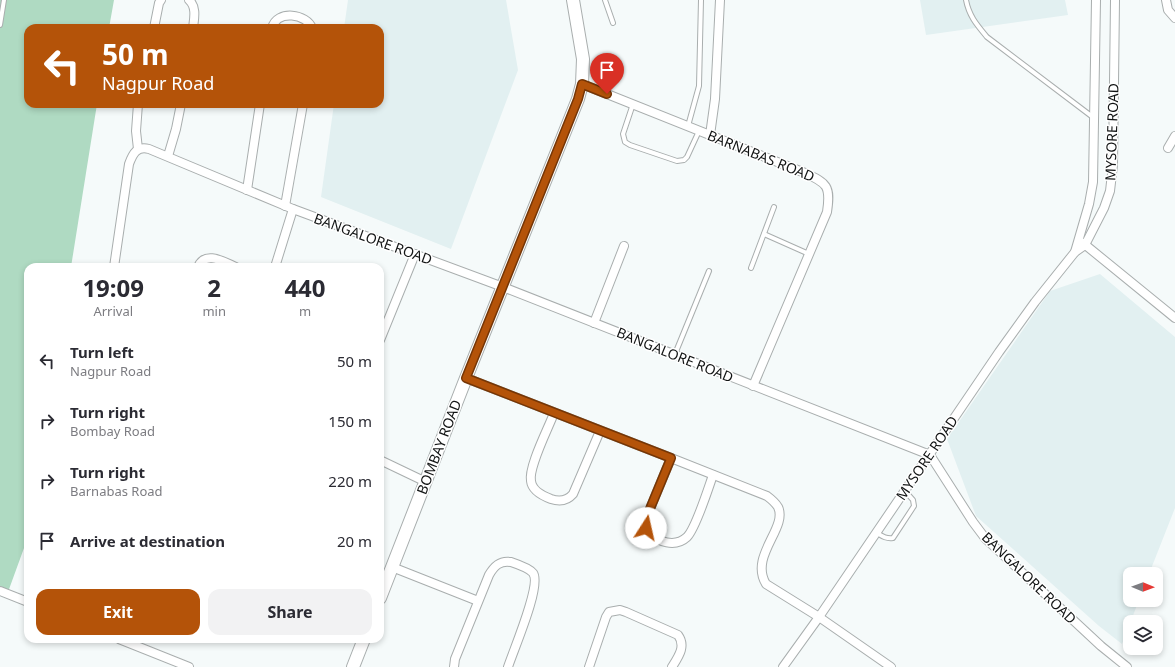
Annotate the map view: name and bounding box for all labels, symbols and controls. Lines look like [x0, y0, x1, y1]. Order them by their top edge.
text: 50 m [102, 35, 169, 73]
icon: left [36, 40, 88, 92]
pin [590, 53, 624, 94]
icon: arrive [596, 59, 618, 81]
text: Nagpur Road [102, 71, 214, 95]
street label: MYSORE ROAD [1100, 83, 1123, 181]
street label: BARNABAS ROAD [705, 125, 818, 186]
street label: BANGALORE ROAD [311, 208, 435, 269]
text: 19:09 [82, 271, 144, 304]
text: 2 [207, 271, 221, 304]
text: 440 [284, 271, 326, 304]
text: Arrival [93, 302, 133, 320]
text: min [202, 302, 226, 320]
text: m [299, 302, 311, 320]
street label: BANGALORE ROAD [614, 322, 736, 387]
text: Turn left [70, 342, 134, 362]
icon: left [36, 350, 58, 372]
text: 50 m [337, 351, 372, 371]
text: Nagpur Road [70, 362, 151, 380]
street label: BOMBAY ROAD [412, 397, 465, 497]
text: Turn right [70, 402, 145, 422]
icon: right [36, 410, 58, 432]
text: 150 m [328, 411, 372, 431]
street label: MYSORE ROAD [891, 412, 962, 504]
text: Bombay Road [70, 422, 155, 440]
text: Turn right [70, 462, 145, 482]
icon: right [36, 470, 58, 492]
text: 220 m [328, 471, 372, 491]
text: Barnabas Road [70, 482, 163, 500]
position arrow [625, 507, 667, 549]
street label: BANGALORE ROAD [978, 528, 1081, 628]
icon: arrive [36, 530, 58, 552]
text: Arrive at destination [70, 531, 225, 551]
text: 20 m [337, 531, 372, 551]
north arrow [1123, 567, 1163, 607]
map controls [1123, 567, 1163, 655]
button: Exit [36, 589, 200, 635]
button: Share [208, 589, 372, 635]
button: layers [1123, 615, 1163, 655]

